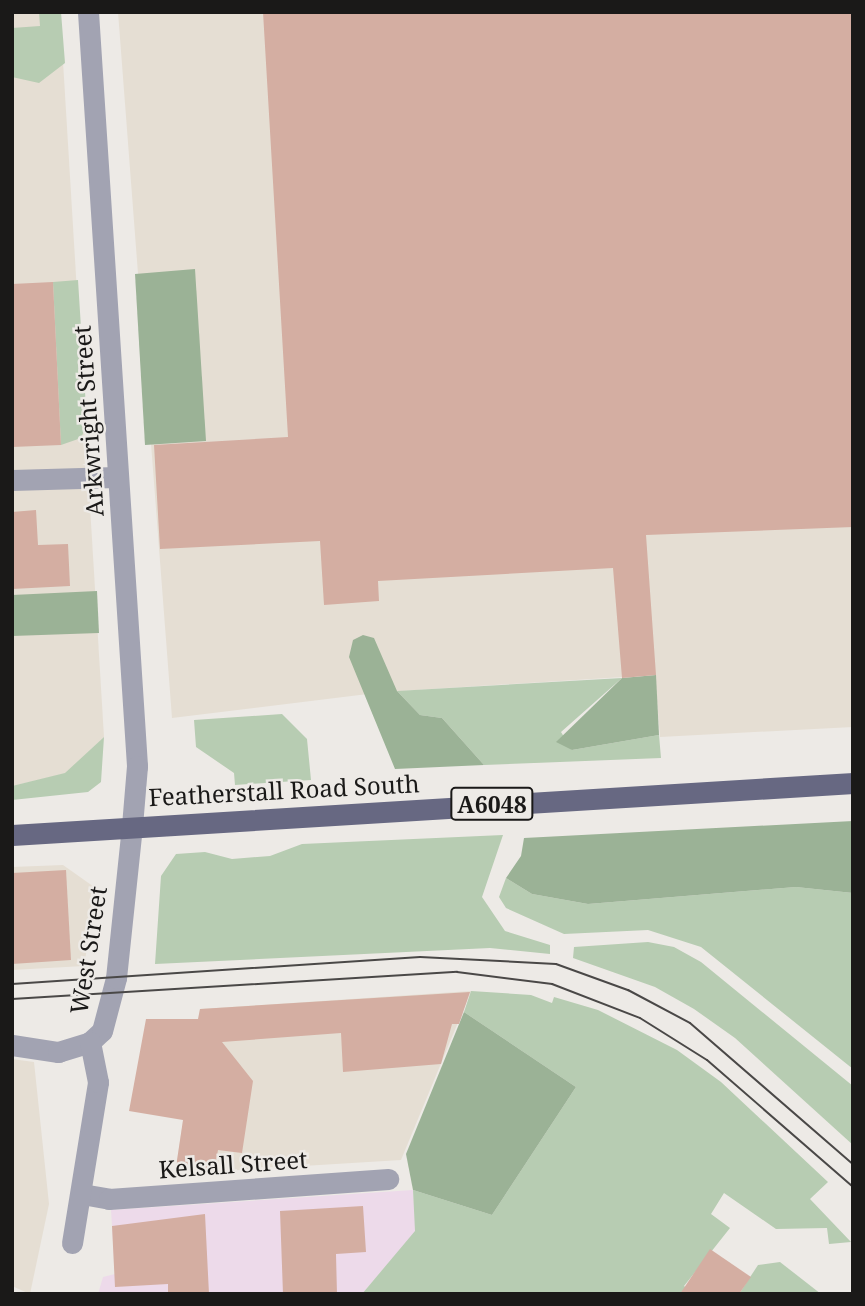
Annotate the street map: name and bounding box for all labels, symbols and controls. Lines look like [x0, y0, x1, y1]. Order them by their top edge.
street label: Arkwright Street [67, 324, 109, 518]
street label: Featherstall Road South [148, 769, 420, 811]
road number: A6048 [450, 784, 534, 824]
street label: West Street [64, 884, 112, 1016]
street label: Kelsall Street [158, 1144, 308, 1184]

